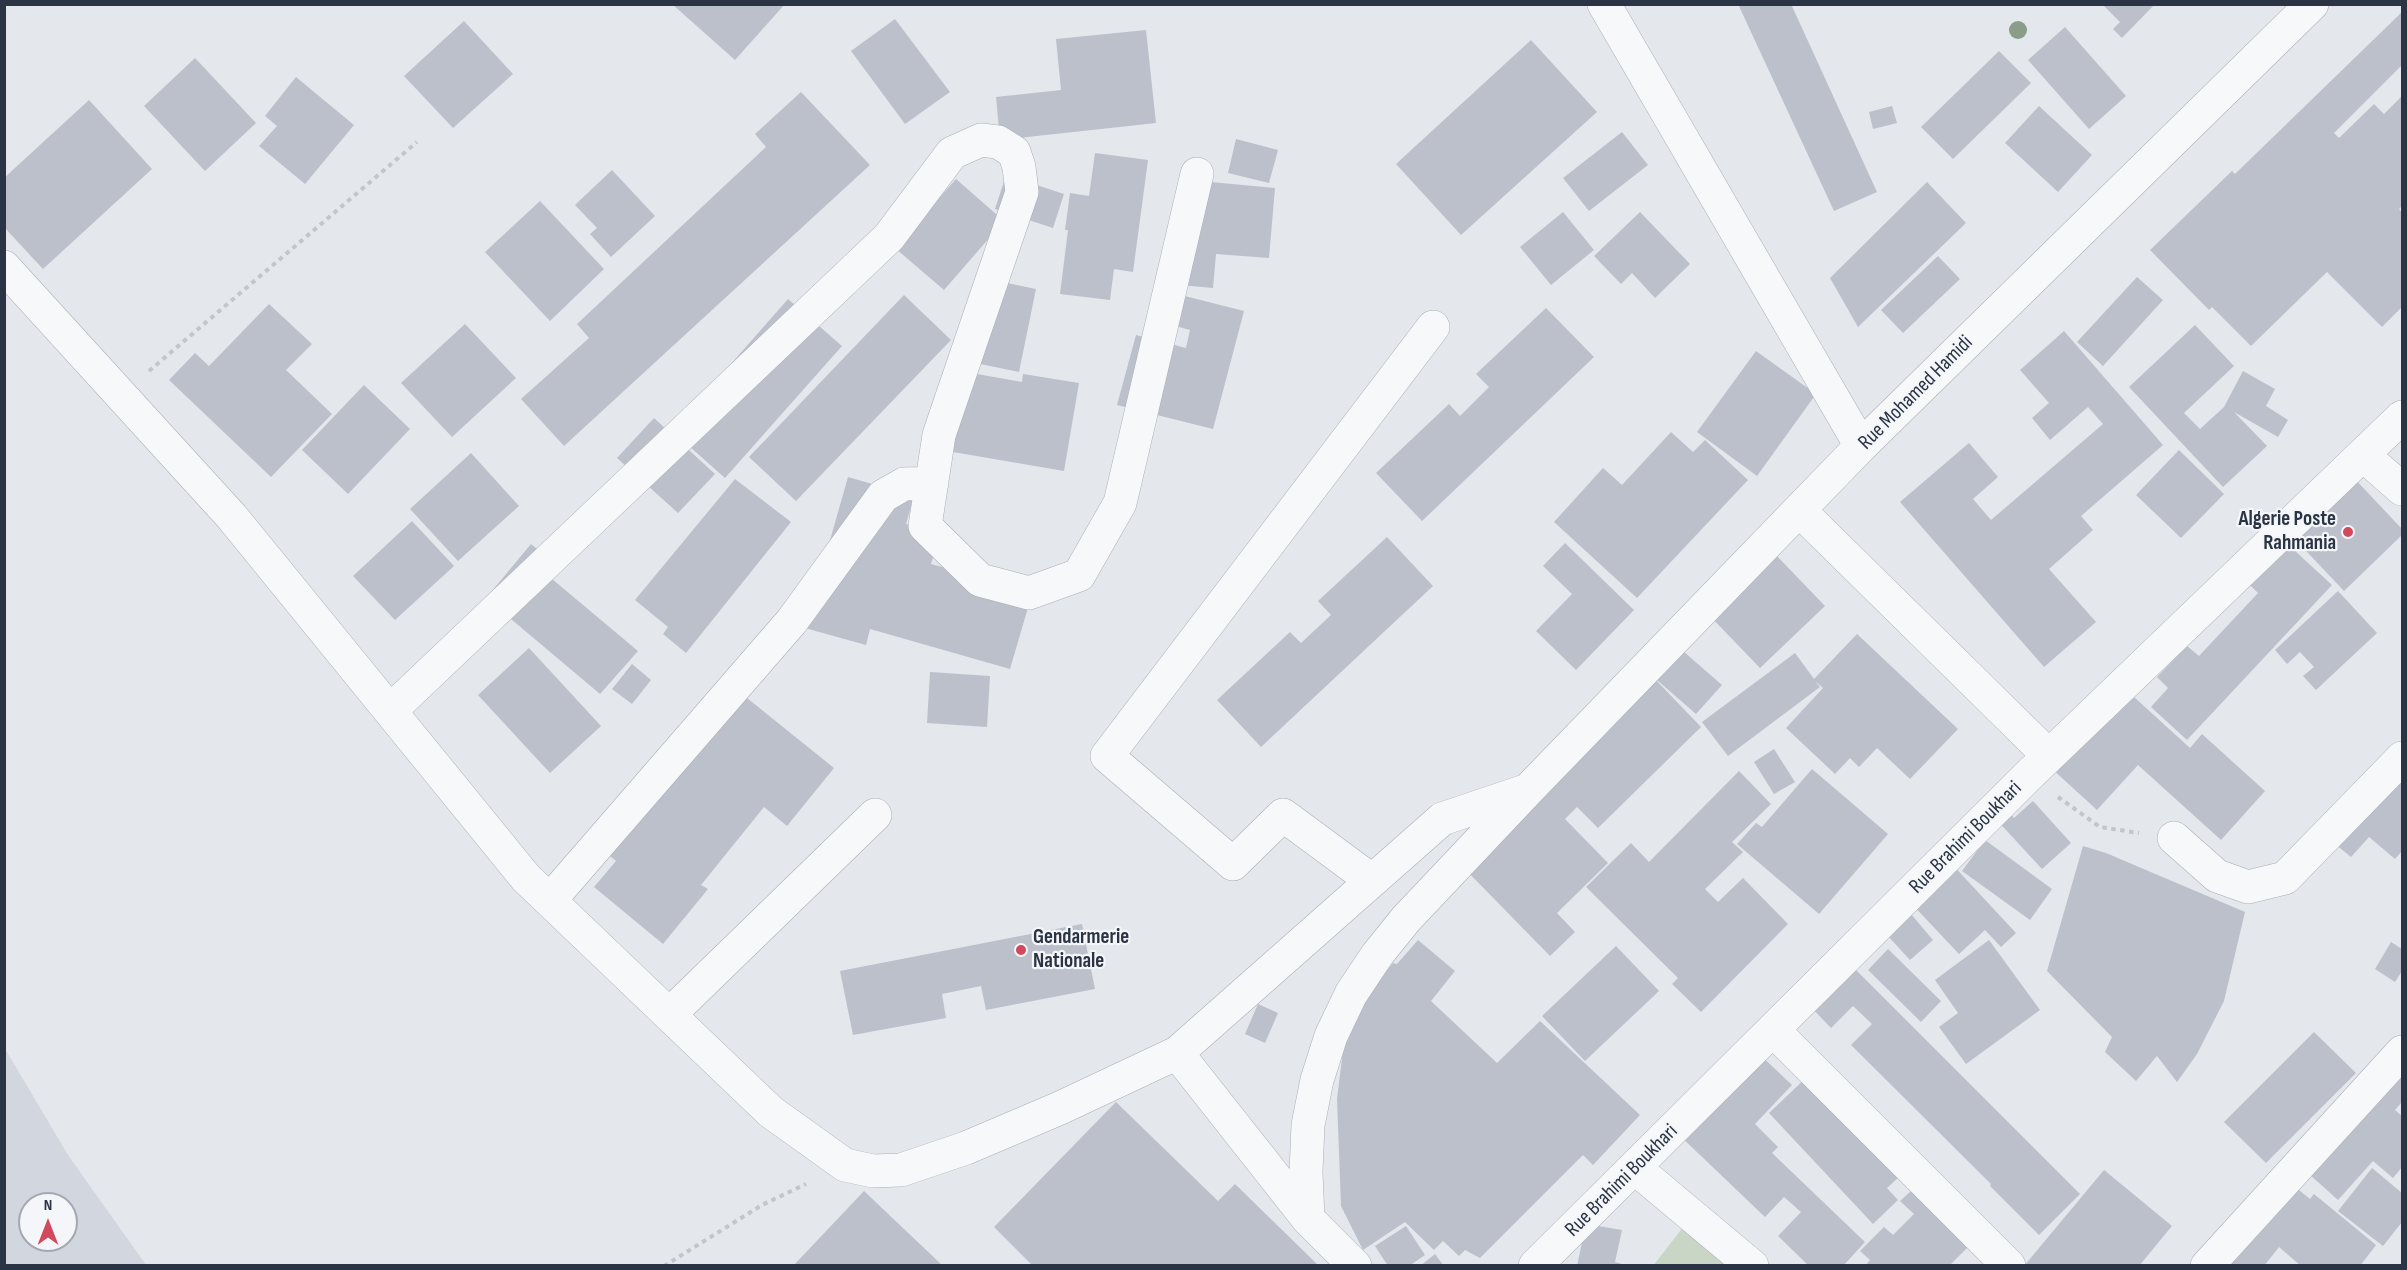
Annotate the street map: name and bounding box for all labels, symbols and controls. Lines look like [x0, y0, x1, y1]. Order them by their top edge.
street label: Rue Mohamed Hamidi [1854, 331, 1978, 455]
place label: Algerie Poste Rahmania [2238, 507, 2336, 557]
marker: Algerie Poste Rahmania [2341, 525, 2355, 539]
street label: Rue Brahimi Boukhari [1904, 776, 2028, 900]
place label: Gendarmerie Nationale [1033, 925, 1129, 975]
marker: Gendarmerie Nationale [1014, 943, 1028, 957]
street label: Rue Brahimi Boukhari [1560, 1119, 1684, 1243]
north arrow [18, 1192, 78, 1252]
text: N [44, 1196, 52, 1215]

